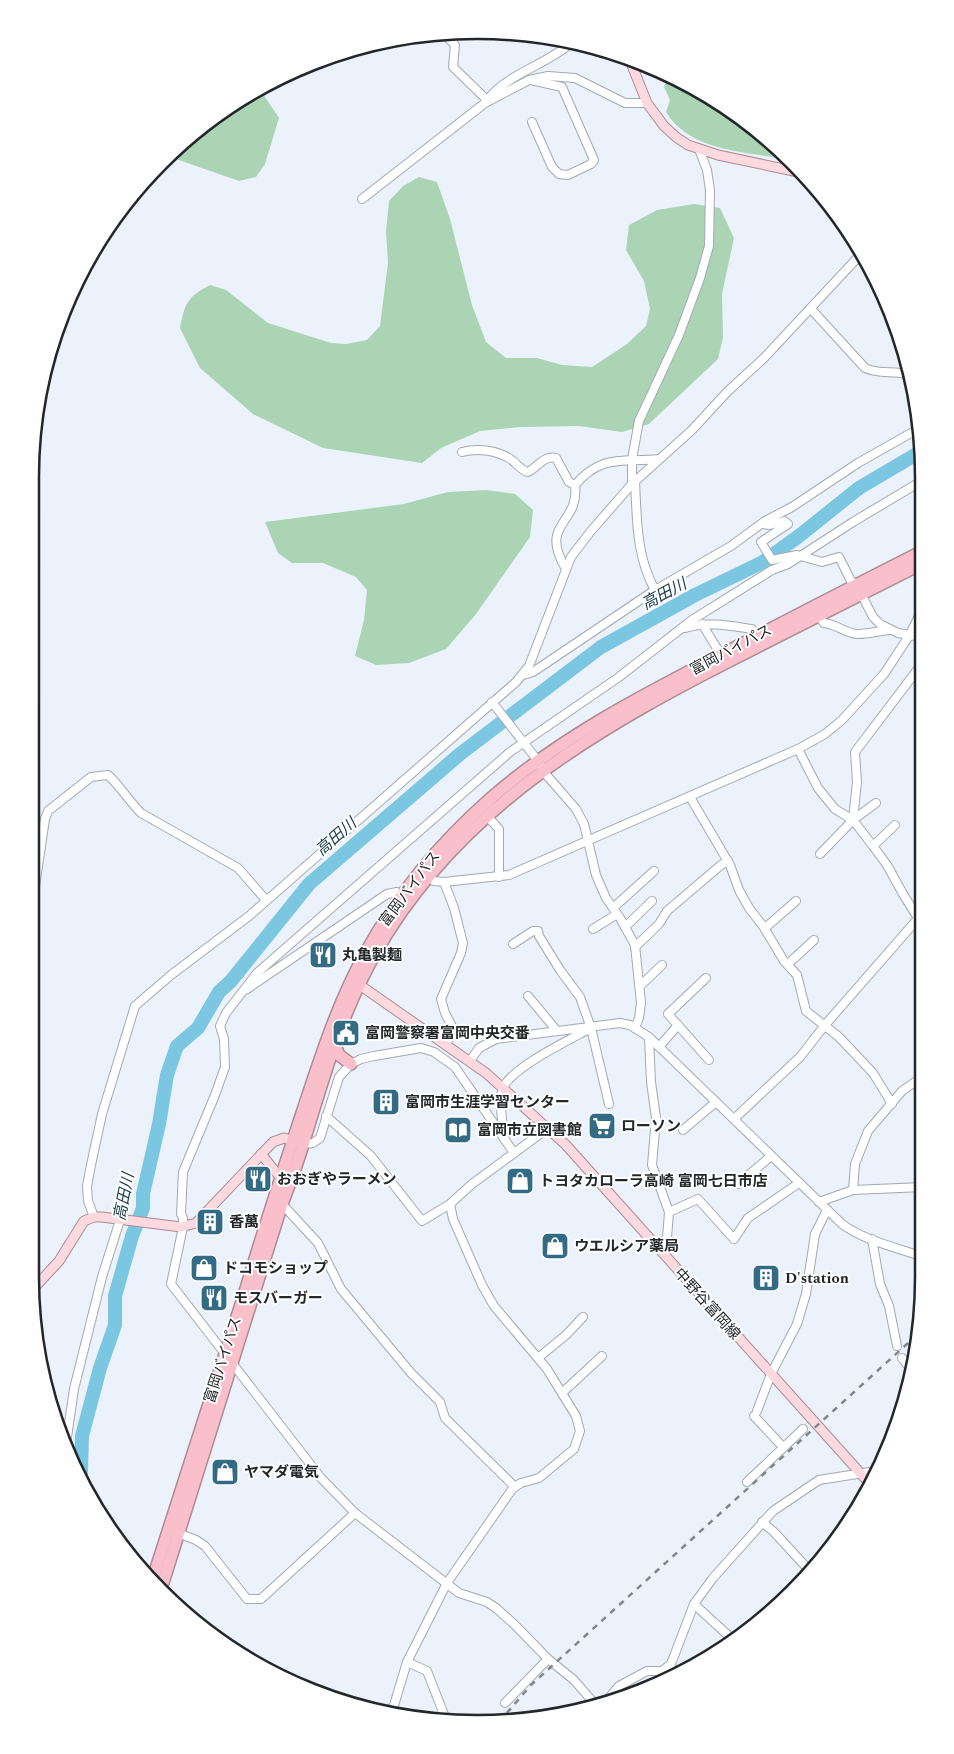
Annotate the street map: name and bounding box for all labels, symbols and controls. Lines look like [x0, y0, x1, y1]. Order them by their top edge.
water label: 高田川 [637, 571, 693, 616]
street label: 富岡バイパス [686, 619, 776, 681]
water label: 高田川 [310, 811, 363, 862]
street label: 富岡バイパス [374, 846, 446, 932]
restaurant icon: 丸亀製麺 [308, 940, 338, 970]
place label: 丸亀製麺 [342, 944, 402, 967]
public building icon: 富岡警察署富岡中央交番 [331, 1018, 361, 1048]
place label: 富岡警察署富岡中央交番 [365, 1022, 530, 1045]
building icon: 富岡市生涯学習センター [371, 1087, 401, 1117]
place label: 富岡市生涯学習センター [405, 1091, 570, 1114]
supermarket icon: ローソン [587, 1111, 617, 1141]
library icon: 富岡市立図書館 [443, 1115, 473, 1145]
place label: ローソン [621, 1115, 681, 1138]
place label: 富岡市立図書館 [477, 1119, 582, 1142]
restaurant icon: おおぎやラーメン [243, 1164, 273, 1194]
shop icon: トヨタカローラ高崎 富岡七日市店 [505, 1166, 535, 1196]
place label: おおぎやラーメン [277, 1168, 396, 1191]
water label: 高田川 [108, 1169, 141, 1223]
place label: トヨタカローラ高崎 富岡七日市店 [539, 1170, 768, 1193]
building icon: 香萬 [195, 1207, 225, 1237]
place label: 香萬 [229, 1211, 259, 1234]
shop icon: ウエルシア薬局 [540, 1231, 570, 1261]
place label: ウエルシア薬局 [574, 1235, 679, 1258]
shop icon: ドコモショップ [189, 1253, 219, 1283]
place label: ドコモショップ [223, 1257, 328, 1280]
street label: 中野谷富岡線 [668, 1263, 746, 1345]
building icon: D'station [751, 1263, 781, 1293]
place label: D'station [785, 1267, 849, 1290]
restaurant icon: モスバーガー [199, 1283, 229, 1313]
place label: モスバーガー [233, 1287, 323, 1310]
street label: 富岡バイパス [198, 1314, 248, 1406]
shop icon: ヤマダ電気 [210, 1457, 240, 1487]
place label: ヤマダ電気 [244, 1461, 319, 1484]

